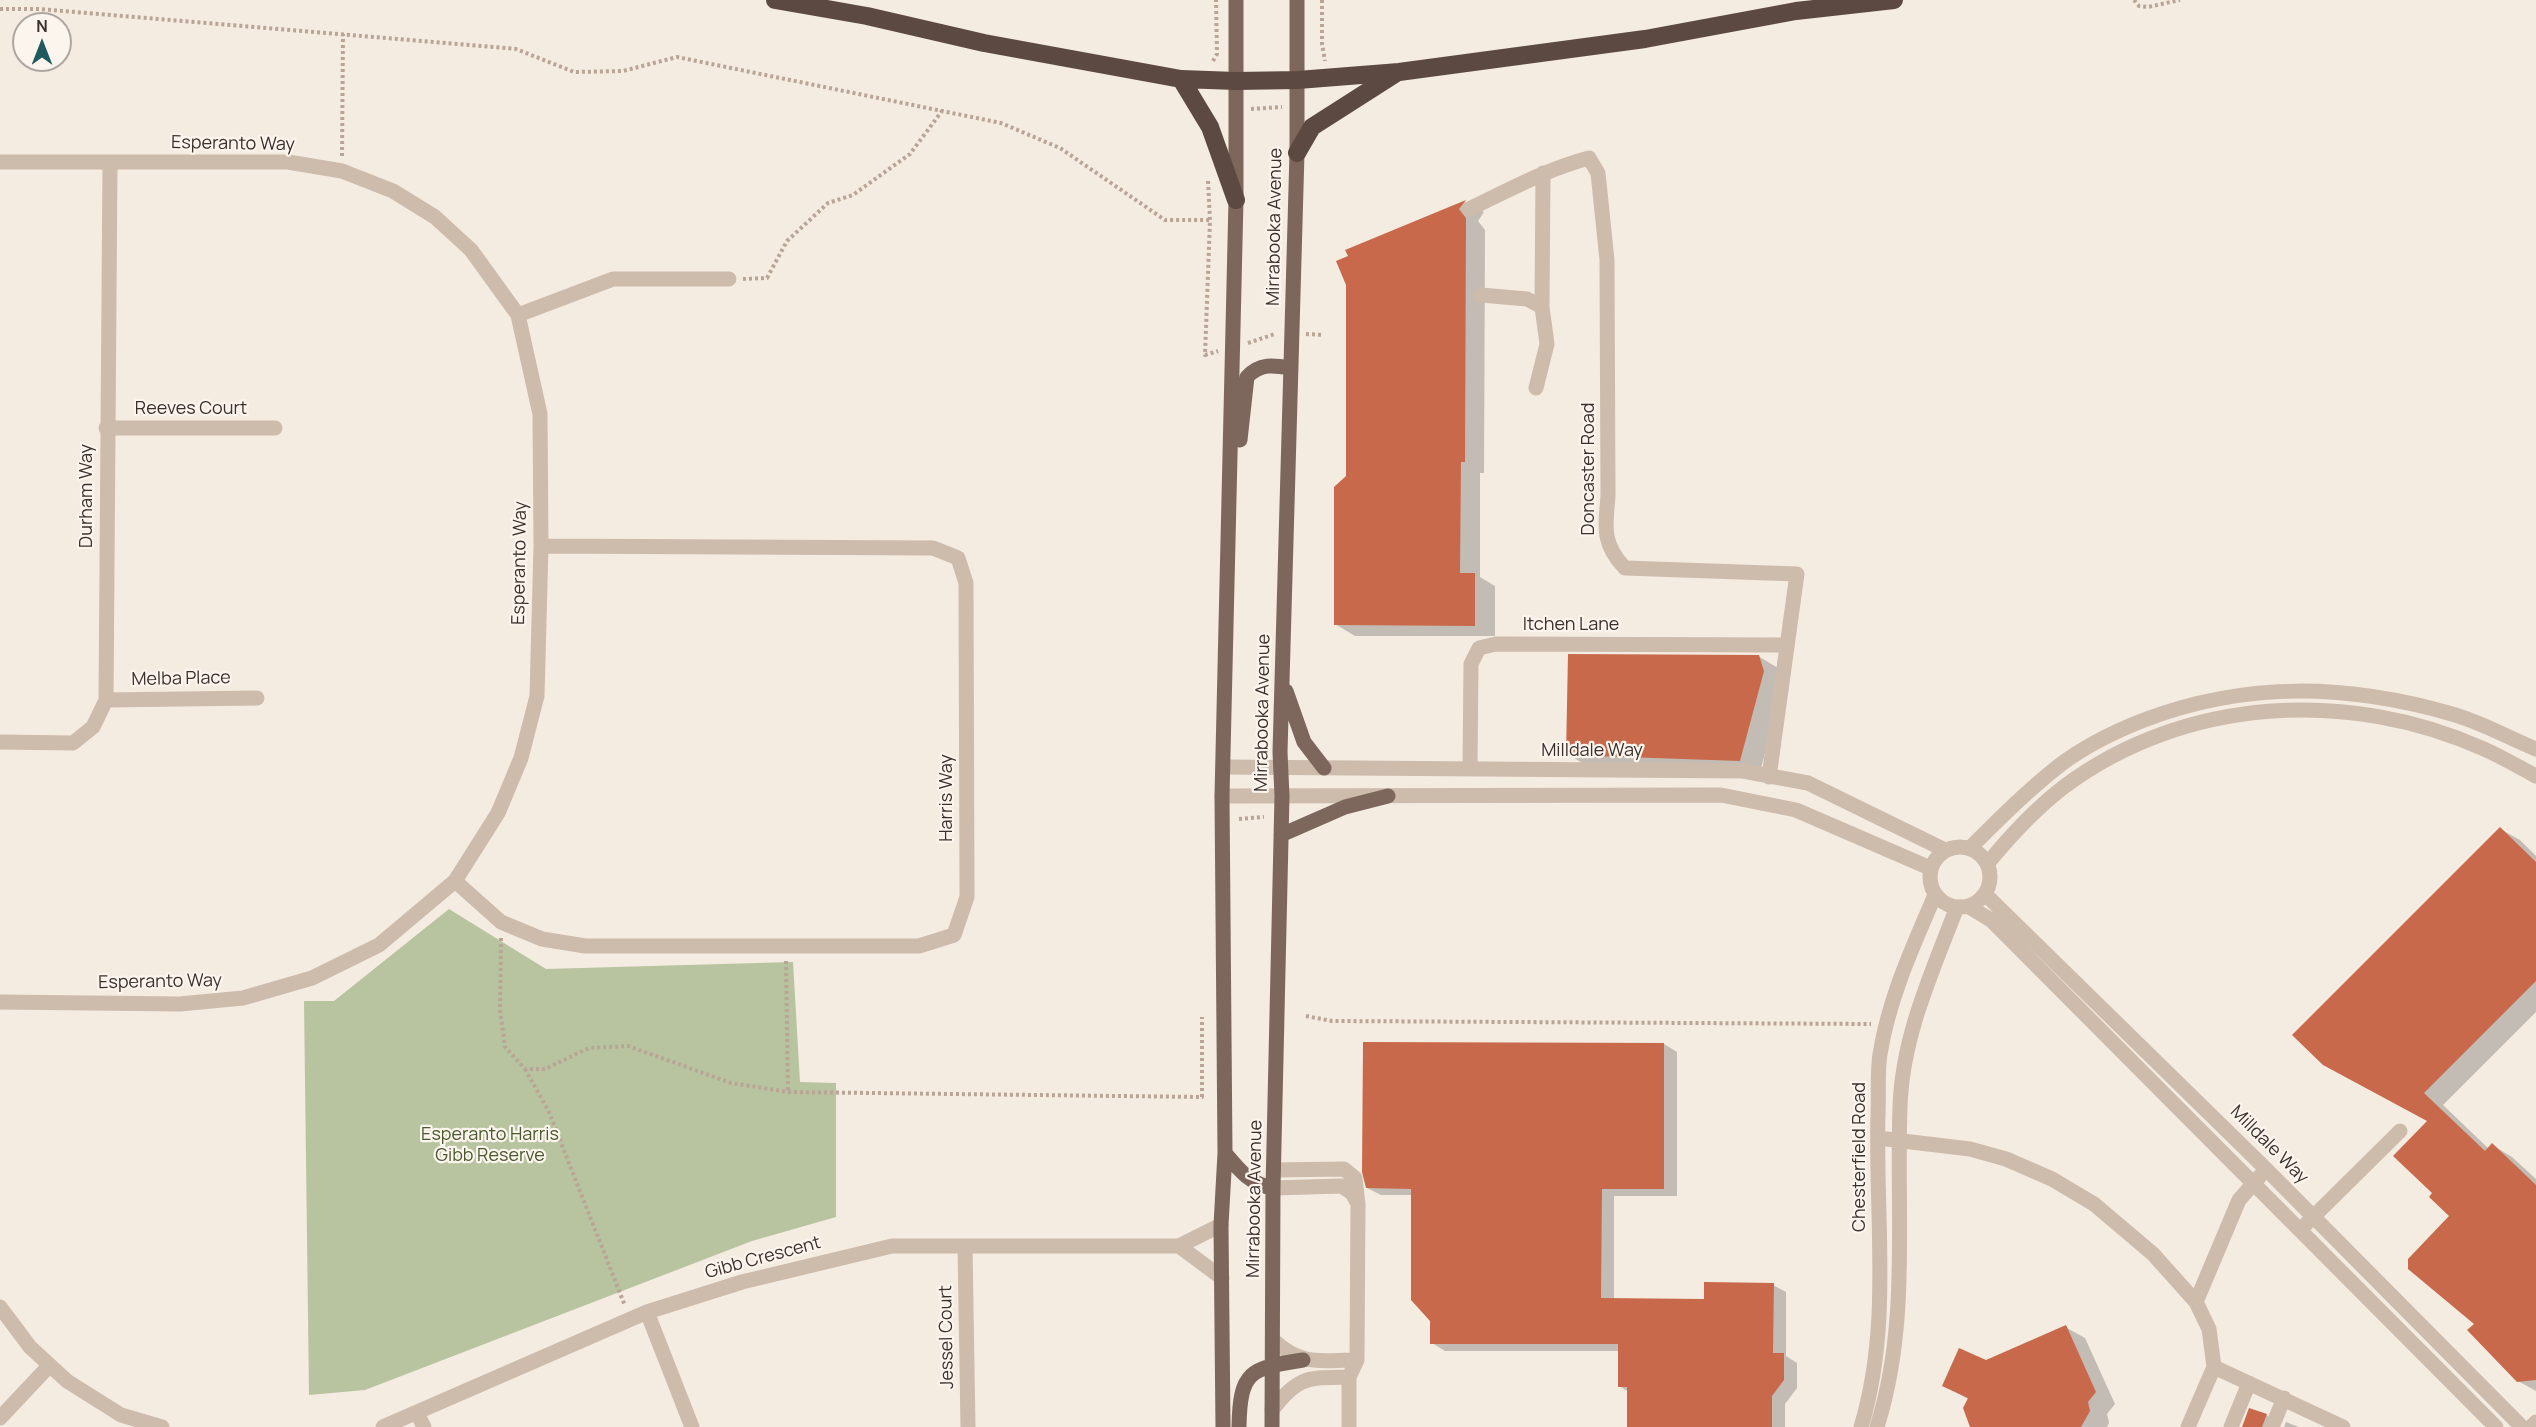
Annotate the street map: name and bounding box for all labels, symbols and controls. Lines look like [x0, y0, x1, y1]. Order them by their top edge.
north arrow [12, 12, 72, 72]
text: N [36, 15, 48, 37]
street label: Esperanto Way [171, 132, 295, 156]
street label: Mirrabooka Avenue [1263, 148, 1287, 306]
street label: Reeves Court [135, 398, 247, 420]
street label: Doncaster Road [1578, 403, 1600, 535]
street label: Durham Way [76, 444, 98, 548]
street label: Esperanto Way [508, 501, 532, 625]
street label: Itchen Lane [1523, 614, 1619, 636]
street label: Mirrabooka Avenue [1251, 634, 1275, 792]
street label: Melba Place [131, 667, 231, 691]
street label: Milldale Way [1541, 740, 1643, 762]
street label: Harris Way [936, 754, 958, 842]
street label: Esperanto Way [98, 970, 222, 994]
street label: Chesterfield Road [1849, 1082, 1871, 1232]
street label: Milldale Way [2225, 1101, 2313, 1189]
street label: Mirrabooka Avenue [1243, 1120, 1267, 1278]
park label: Esperanto Harris Gibb Reserve [421, 1124, 559, 1166]
street label: Gibb Crescent [703, 1232, 823, 1284]
street label: Jessel Court [935, 1285, 959, 1389]

